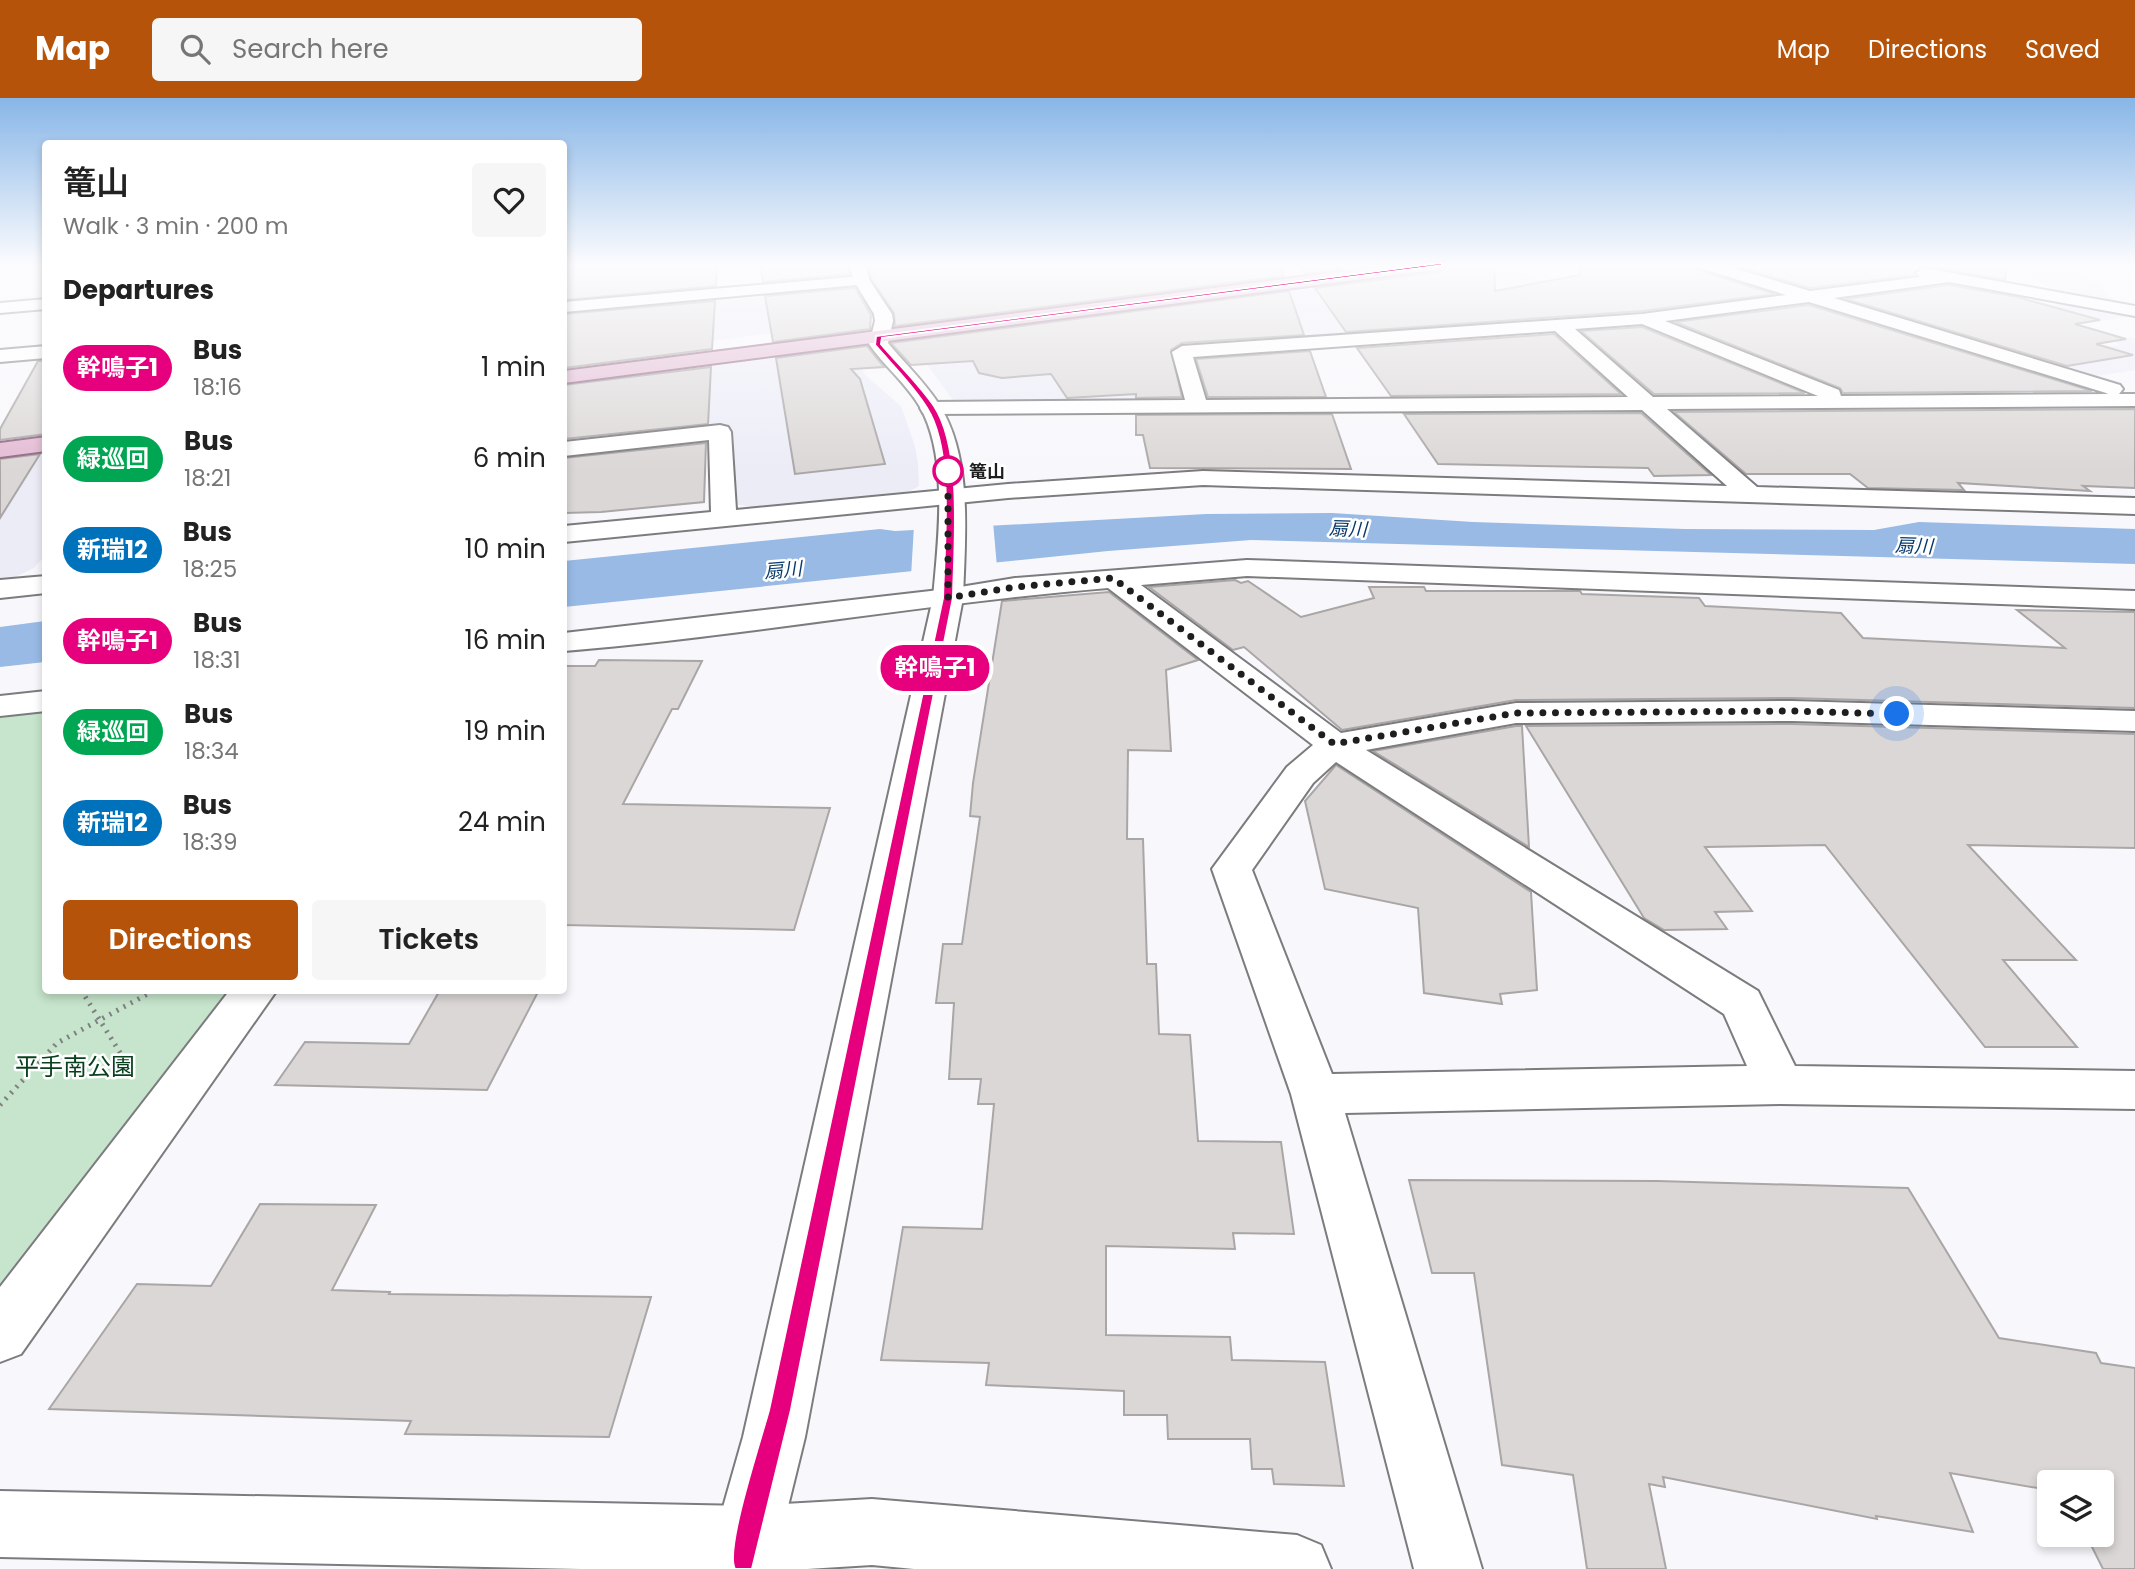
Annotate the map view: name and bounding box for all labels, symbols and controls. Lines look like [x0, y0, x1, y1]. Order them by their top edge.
search box [152, 18, 642, 81]
text: Map [35, 25, 110, 72]
icon: search [176, 30, 214, 68]
text: Search here [232, 31, 389, 67]
text: Map [1777, 33, 1830, 66]
text: Directions [1868, 33, 1987, 66]
text: Saved [2025, 33, 2100, 66]
text: 篭山 [63, 159, 129, 206]
button: heart [472, 163, 546, 237]
text: Walk · 3 min · 200 m [63, 210, 289, 242]
text: Departures [63, 272, 214, 308]
text: Bus [193, 332, 242, 368]
text: 1 min [481, 349, 546, 385]
text: 幹鳴子1 [77, 351, 158, 384]
text: 18:16 [193, 371, 242, 403]
text: Bus [184, 423, 233, 459]
text: 6 min [473, 440, 546, 476]
text: 緑巡回 [77, 442, 149, 475]
marker: 篭山 [933, 456, 963, 486]
place label: 篭山 [969, 459, 1005, 484]
text: 18:21 [184, 462, 231, 494]
text: Bus [183, 514, 232, 550]
water label: 扇川 [1329, 515, 1369, 543]
text: 10 min [465, 531, 546, 567]
water label: 扇川 [1895, 532, 1935, 560]
text: 新瑞12 [77, 533, 148, 566]
text: 18:25 [183, 553, 237, 585]
water label: 扇川 [763, 555, 805, 585]
text: Bus [193, 605, 242, 641]
text: 16 min [464, 622, 546, 658]
text: 幹鳴子1 [77, 624, 158, 657]
text: 18:31 [193, 644, 241, 676]
line badge: 幹鳴子1 [886, 645, 984, 691]
text: 幹鳴子1 [894, 651, 976, 684]
text: Bus [184, 696, 233, 732]
your location [1879, 696, 1914, 731]
text: 19 min [465, 713, 546, 749]
text: 緑巡回 [77, 715, 149, 748]
text: 18:34 [184, 735, 239, 767]
text: Bus [183, 787, 232, 823]
text: 24 min [458, 804, 546, 840]
text: 新瑞12 [77, 806, 148, 839]
text: 18:39 [183, 826, 238, 858]
button: Directions [63, 900, 298, 980]
button: Tickets [312, 900, 546, 980]
park label: 平手南公園 [15, 1050, 135, 1083]
map controls [2037, 1470, 2114, 1547]
button: layers [2037, 1470, 2114, 1547]

